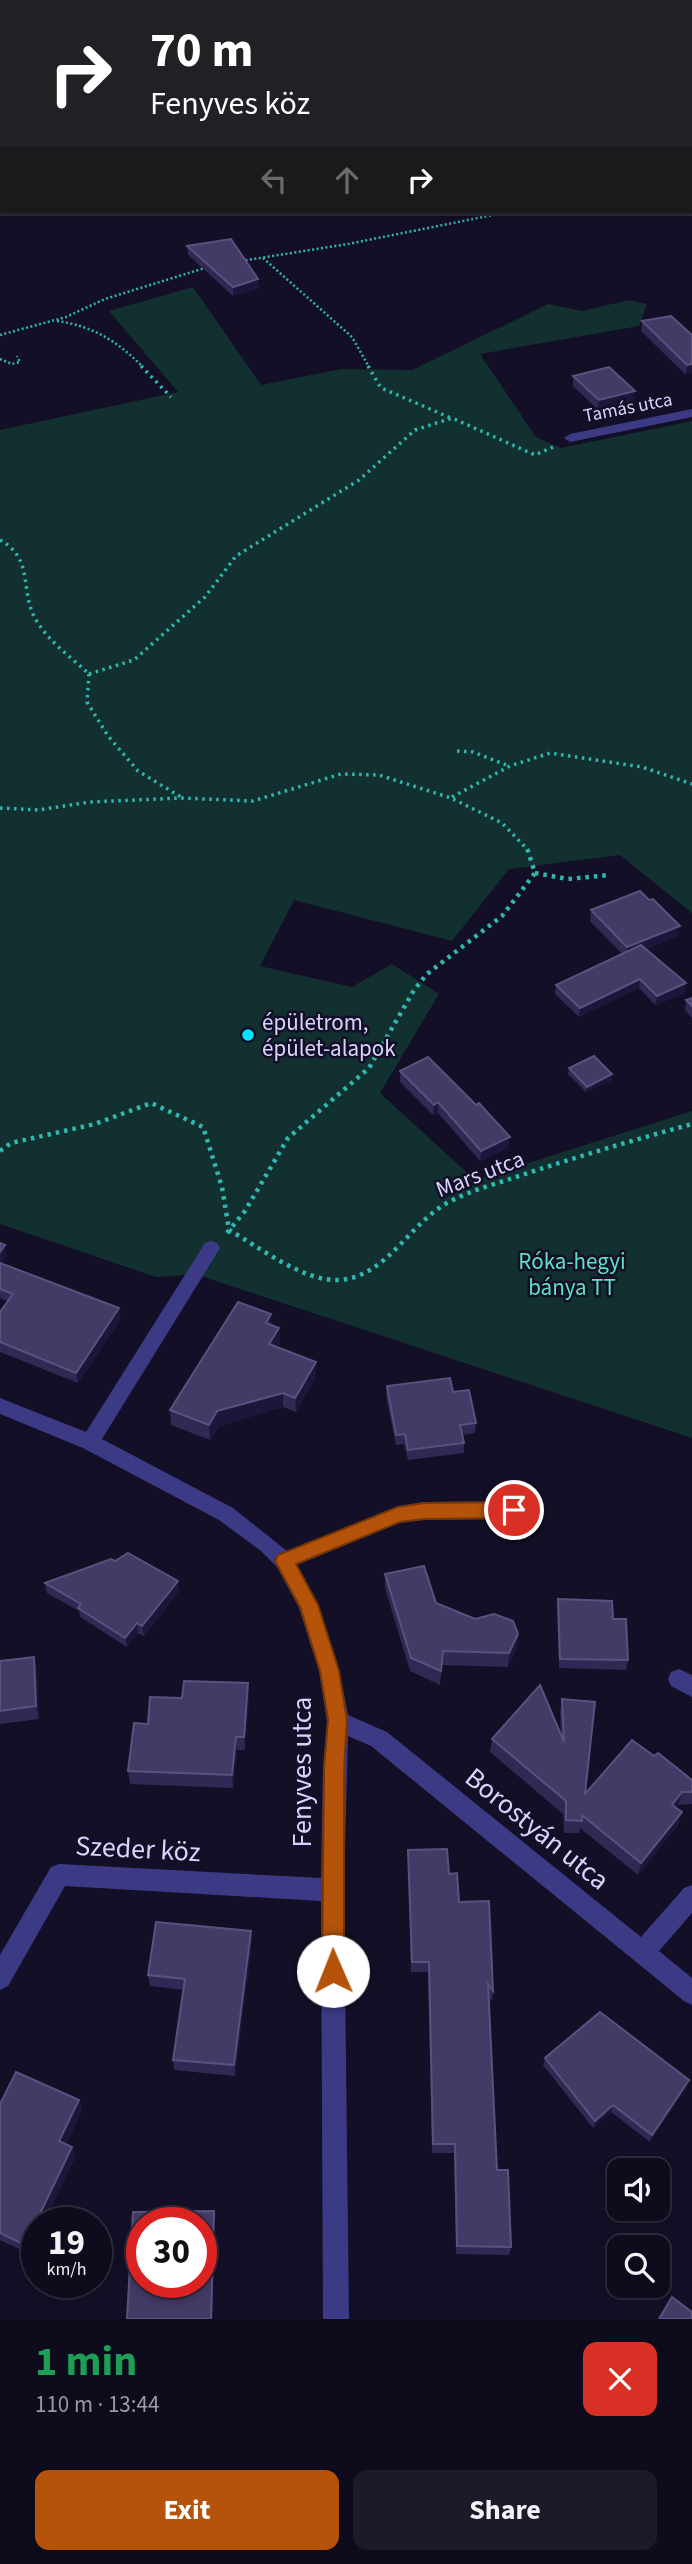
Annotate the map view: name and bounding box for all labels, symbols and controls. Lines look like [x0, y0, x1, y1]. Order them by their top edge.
text: 70 m [150, 16, 254, 86]
icon: right [35, 28, 126, 119]
text: Fenyves köz [150, 81, 310, 127]
icon: left [255, 161, 293, 199]
icon: ahead [328, 161, 366, 199]
icon: right [401, 161, 439, 199]
street label: Tamás utca [581, 386, 675, 430]
place label: épületrom, épület-alapok [262, 1006, 396, 1065]
marker: épületrom, épület-alapok [240, 1027, 256, 1043]
street label: Mars utca [431, 1142, 529, 1206]
park label: Róka-hegyi bánya TT [518, 1245, 626, 1304]
pin [484, 1480, 544, 1540]
icon: arrive [495, 1491, 533, 1529]
street label: Fenyves utca [282, 1697, 322, 1847]
street label: Borostyán utca [456, 1758, 618, 1900]
street label: Szeder köz [74, 1826, 202, 1872]
position arrow [296, 1934, 370, 2008]
map controls [607, 2158, 670, 2298]
button: sound [607, 2158, 670, 2221]
speed limit sign: 30 [126, 2207, 217, 2298]
text: 19 [48, 2218, 85, 2268]
button: search [607, 2235, 670, 2298]
text: km/h [47, 2257, 86, 2282]
text: 1 min [35, 2332, 137, 2392]
button: close [583, 2342, 657, 2416]
text: 110 m · 13:44 [35, 2388, 159, 2421]
button: Exit [35, 2470, 339, 2550]
button: Share [353, 2470, 657, 2550]

